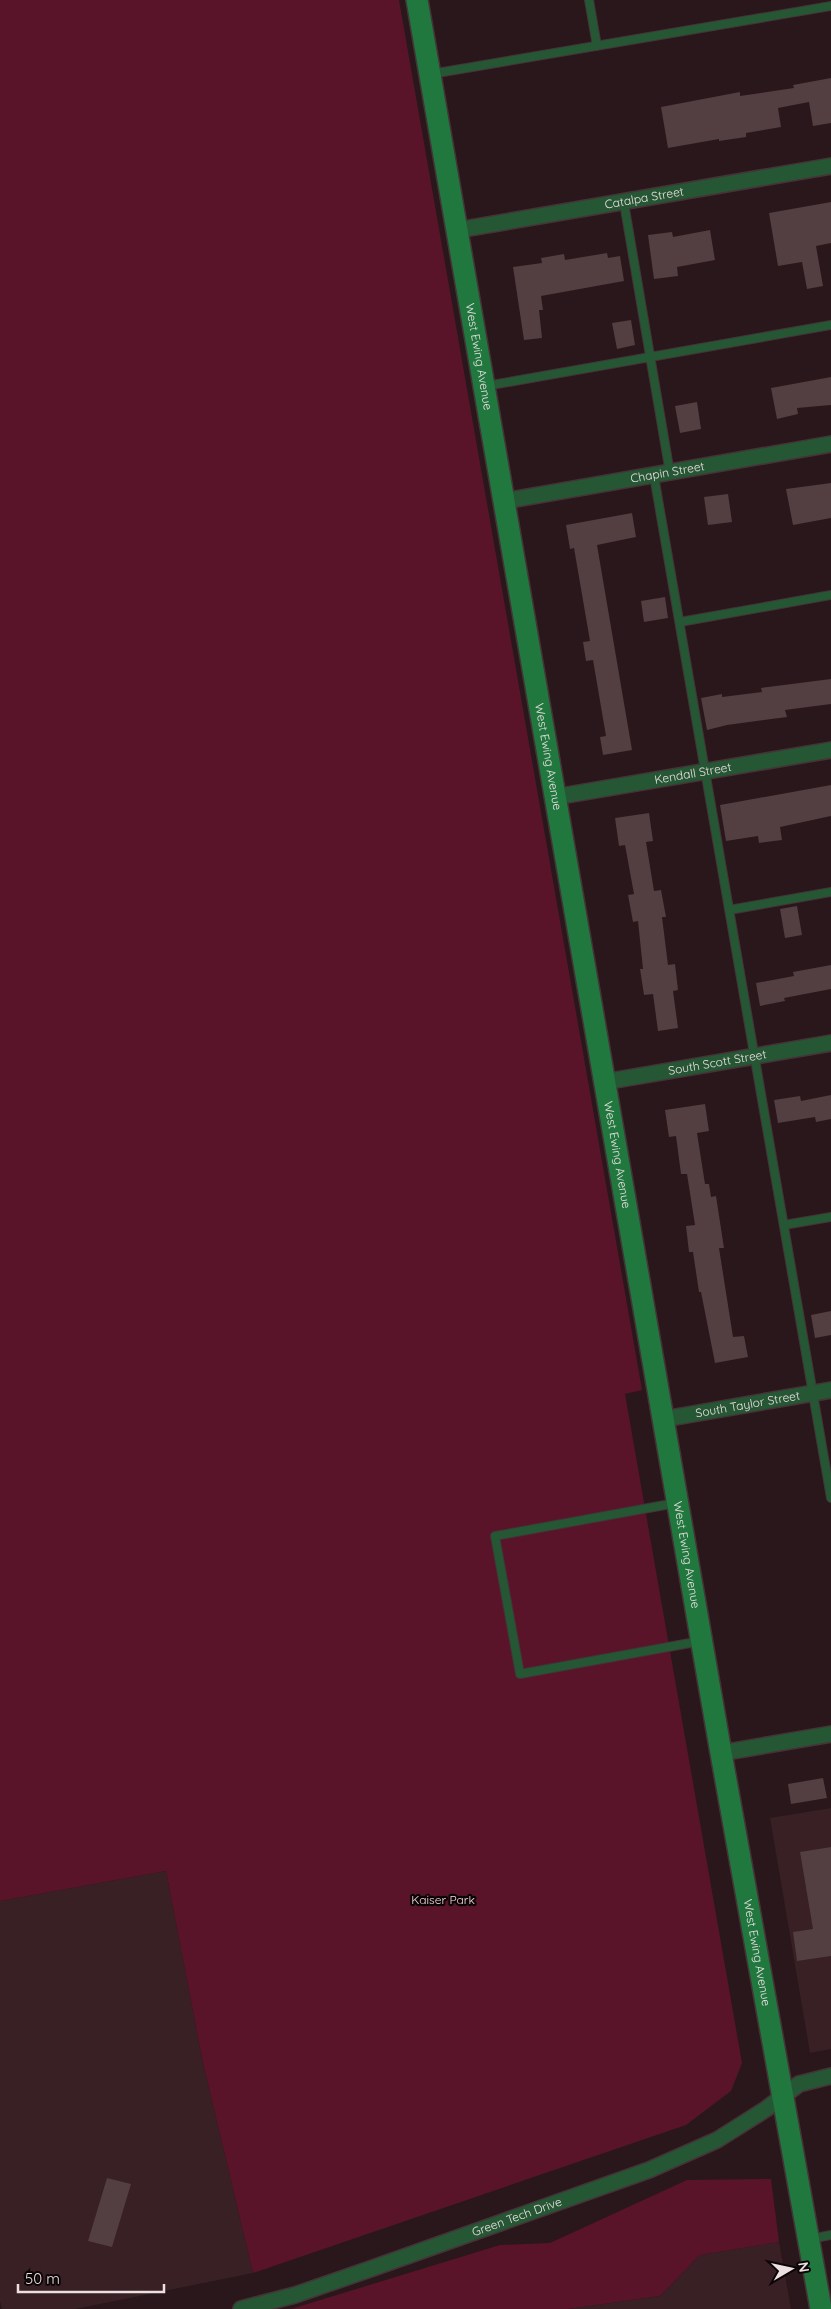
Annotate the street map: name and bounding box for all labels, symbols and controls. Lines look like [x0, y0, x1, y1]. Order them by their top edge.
street label: Catalpa Street [604, 183, 685, 212]
street label: West Ewing Avenue [463, 302, 496, 412]
street label: Chapin Street [629, 458, 706, 486]
street label: West Ewing Avenue [532, 702, 565, 812]
street label: Kendall Street [653, 759, 733, 787]
street label: South Scott Street [667, 1046, 768, 1078]
street label: West Ewing Avenue [601, 1100, 634, 1210]
street label: South Taylor Street [694, 1388, 801, 1420]
street label: West Ewing Avenue [670, 1500, 704, 1610]
park label: Kaiser Park [411, 1892, 475, 1907]
street label: West Ewing Avenue [740, 1898, 774, 2007]
street label: Green Tech Drive [470, 2194, 564, 2239]
north arrow [766, 2244, 816, 2294]
text: N [794, 2260, 814, 2273]
scale bar [18, 2262, 164, 2294]
text: 50 m [25, 2269, 60, 2288]

